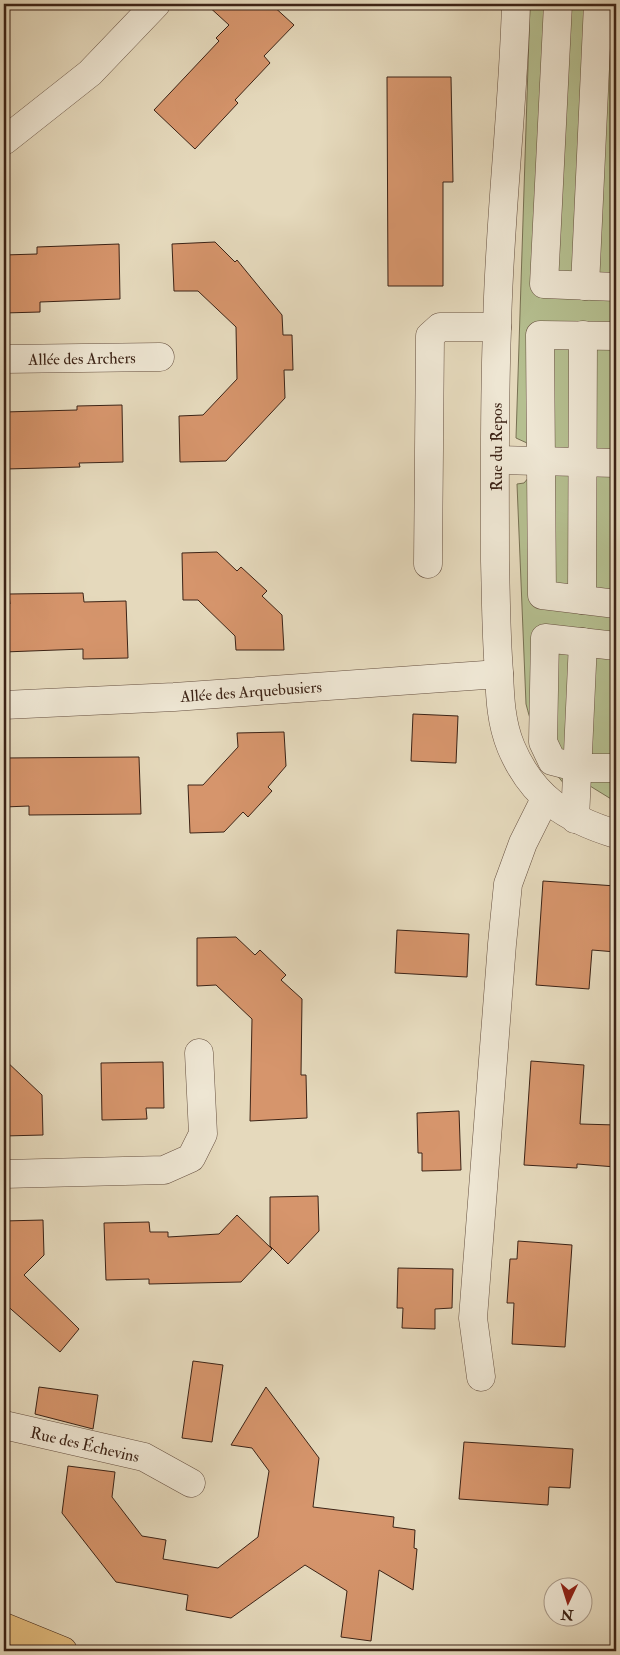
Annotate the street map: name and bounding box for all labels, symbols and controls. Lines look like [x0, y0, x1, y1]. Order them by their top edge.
street label: Allée des Archers [27, 348, 136, 370]
street label: Rue du Repos [487, 403, 508, 491]
street label: Allée des Arquebusiers [179, 677, 322, 707]
street label: Rue des Échevins [28, 1422, 141, 1467]
north arrow [542, 1578, 592, 1628]
text: N [560, 1606, 575, 1623]

